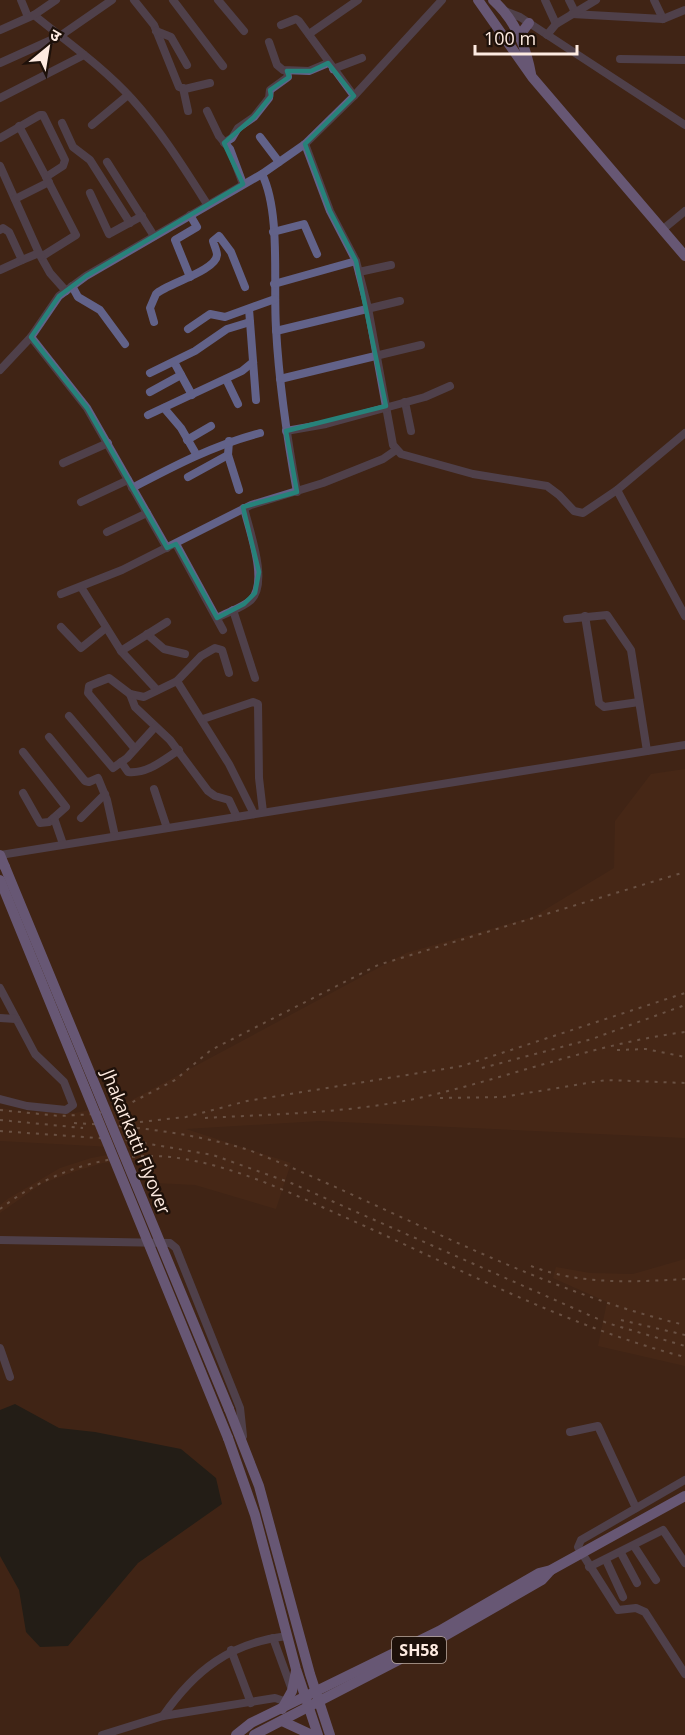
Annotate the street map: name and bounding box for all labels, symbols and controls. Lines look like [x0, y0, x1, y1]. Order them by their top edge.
north arrow [18, 18, 78, 78]
scale bar [475, 18, 577, 56]
text: उ [46, 23, 66, 47]
text: 100 m [484, 26, 536, 50]
street label: Jhakarkatti Flyover [96, 1064, 177, 1218]
road number: SH58 [392, 1637, 446, 1663]

